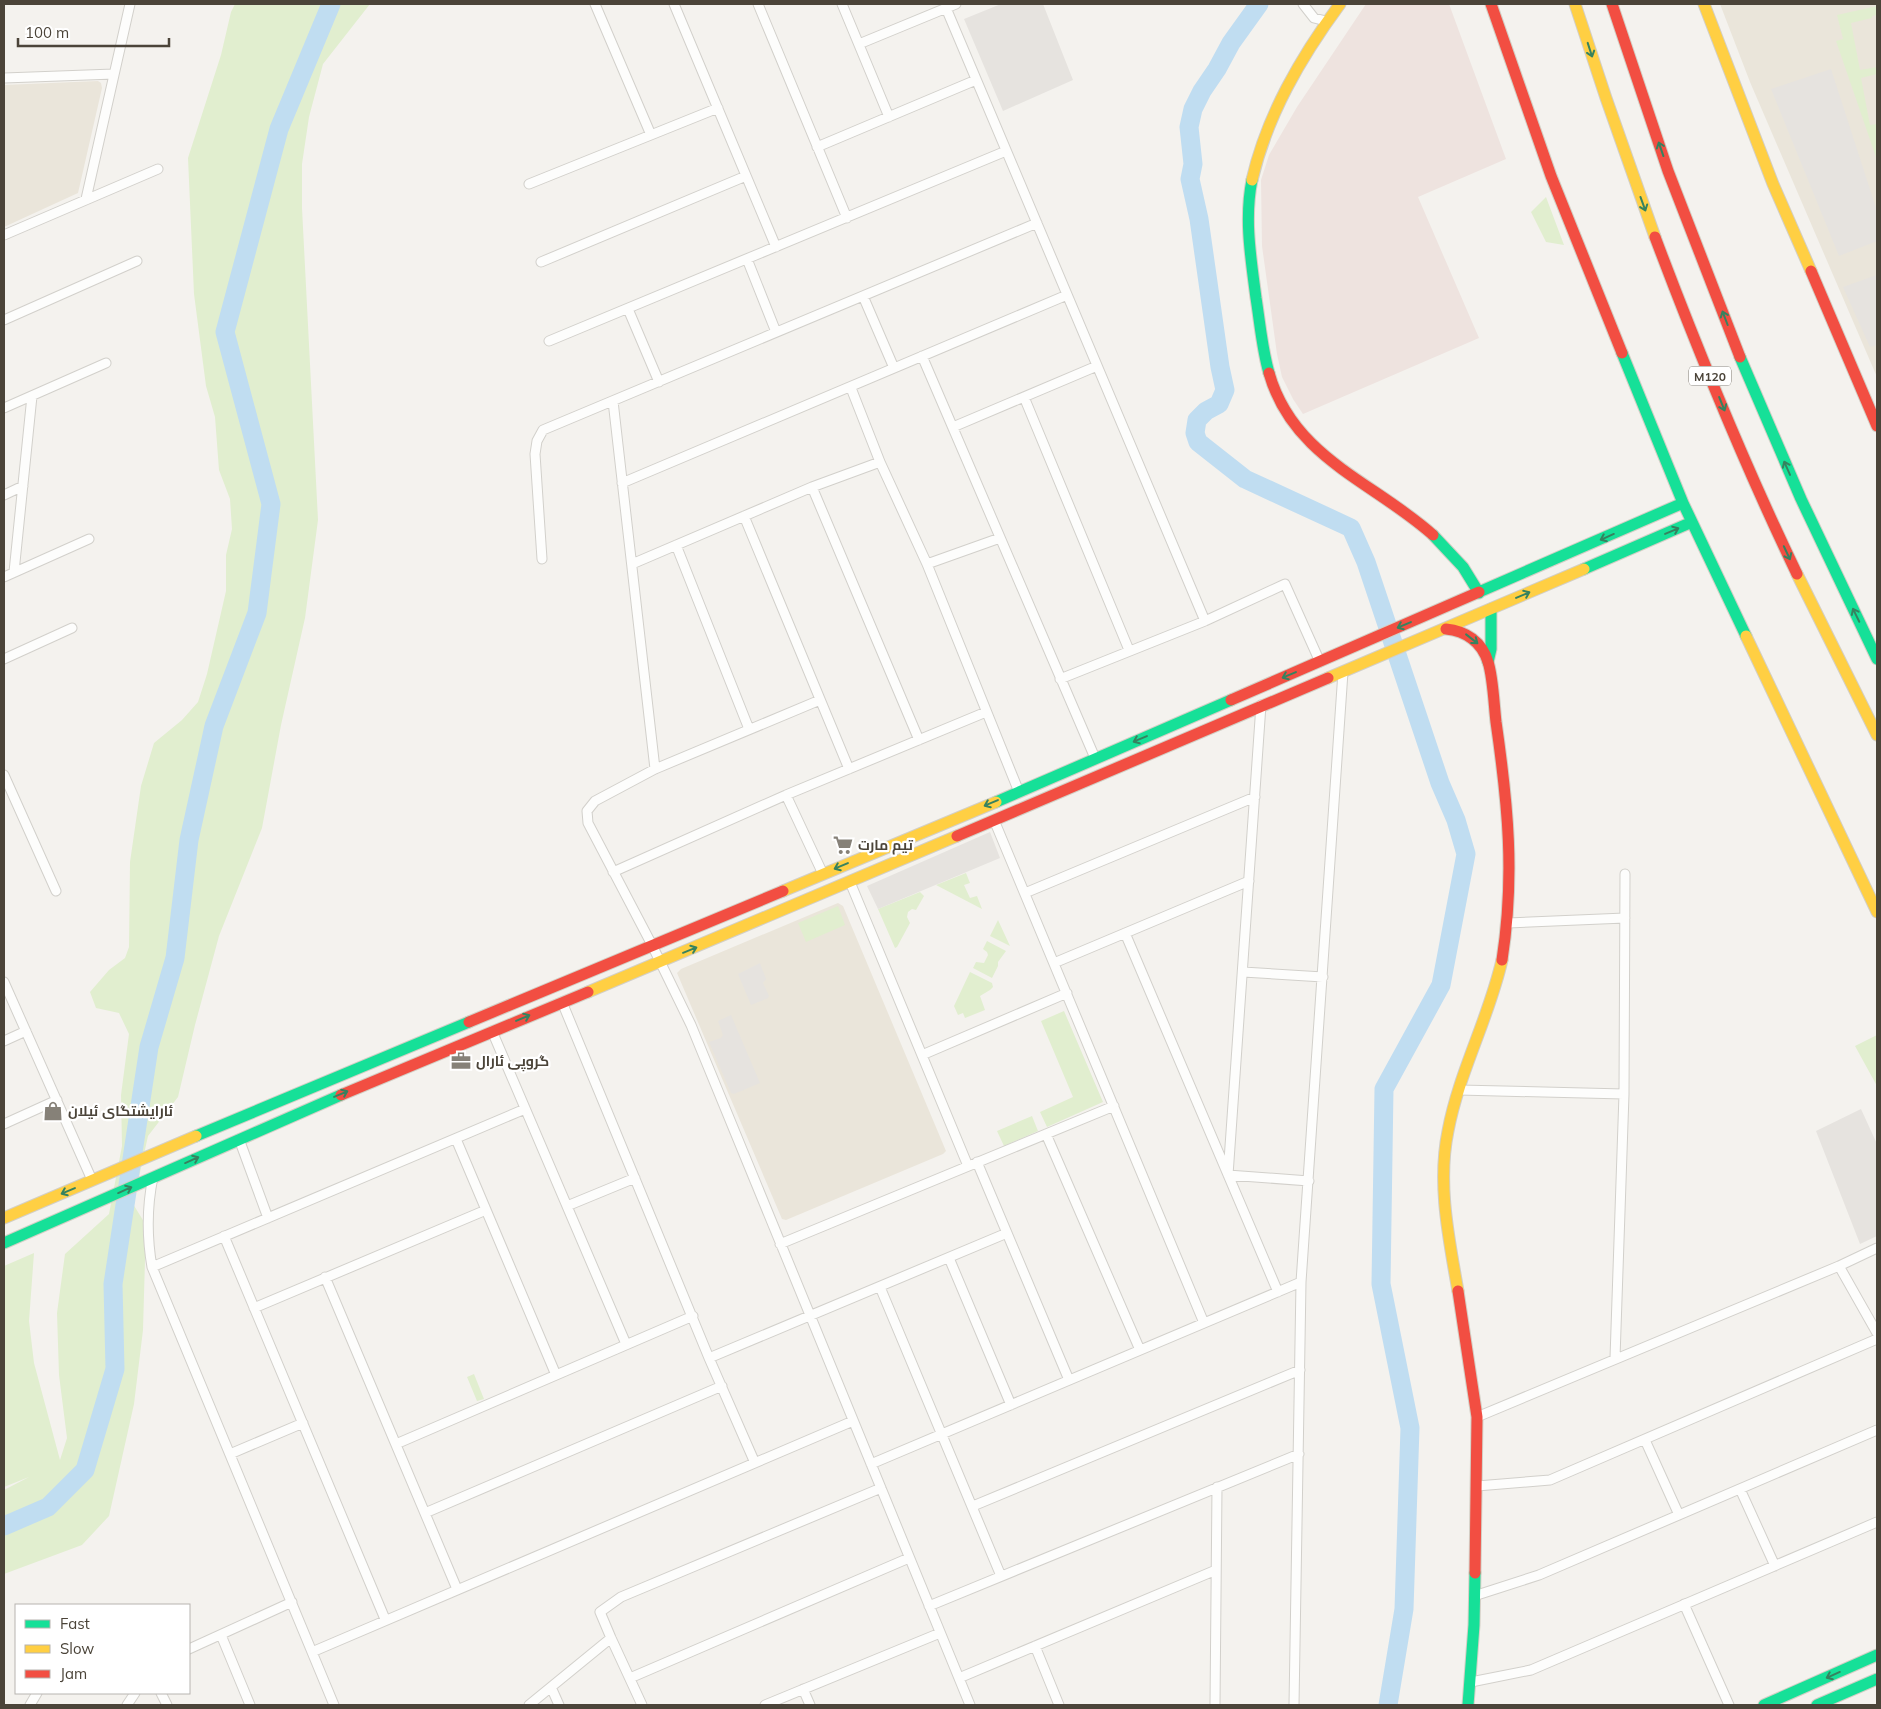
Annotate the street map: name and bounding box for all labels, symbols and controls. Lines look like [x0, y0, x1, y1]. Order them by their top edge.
scale bar [18, 15, 169, 47]
text: 100 m [25, 23, 69, 42]
one-way arrow [1586, 42, 1595, 58]
one-way arrow [1655, 142, 1665, 158]
one-way arrow [1639, 196, 1648, 211]
one-way arrow [1719, 311, 1729, 326]
road number: M120 [1689, 366, 1731, 386]
one-way arrow [1717, 396, 1727, 411]
one-way arrow [1782, 460, 1792, 475]
one-way arrow [1664, 525, 1679, 535]
one-way arrow [1600, 532, 1615, 542]
one-way arrow [1783, 545, 1793, 560]
one-way arrow [1515, 590, 1530, 600]
one-way arrow [1851, 608, 1860, 623]
one-way arrow [1397, 621, 1412, 631]
one-way arrow [1465, 633, 1478, 644]
one-way arrow [1282, 670, 1297, 680]
one-way arrow [1133, 734, 1148, 744]
one-way arrow [984, 799, 999, 809]
supermarket icon: تیم مارت [832, 834, 854, 856]
place label: تیم مارت [858, 836, 914, 855]
one-way arrow [834, 862, 849, 872]
one-way arrow [682, 944, 697, 953]
one-way arrow [515, 1012, 530, 1022]
office icon: گروپی ئارال [450, 1050, 472, 1072]
place label: گروپی ئارال [476, 1052, 549, 1072]
one-way arrow [333, 1089, 348, 1099]
shop icon: ئارایشتگای ئیلان [42, 1100, 64, 1122]
place label: ئارایشتگای ئیلان [68, 1102, 173, 1120]
one-way arrow [184, 1154, 199, 1164]
one-way arrow [117, 1184, 132, 1194]
one-way arrow [61, 1186, 76, 1196]
legend [15, 1604, 190, 1694]
text: Fast [60, 1614, 90, 1633]
text: Slow [60, 1639, 94, 1658]
text: Jam [60, 1664, 87, 1683]
one-way arrow [1826, 1670, 1841, 1680]

